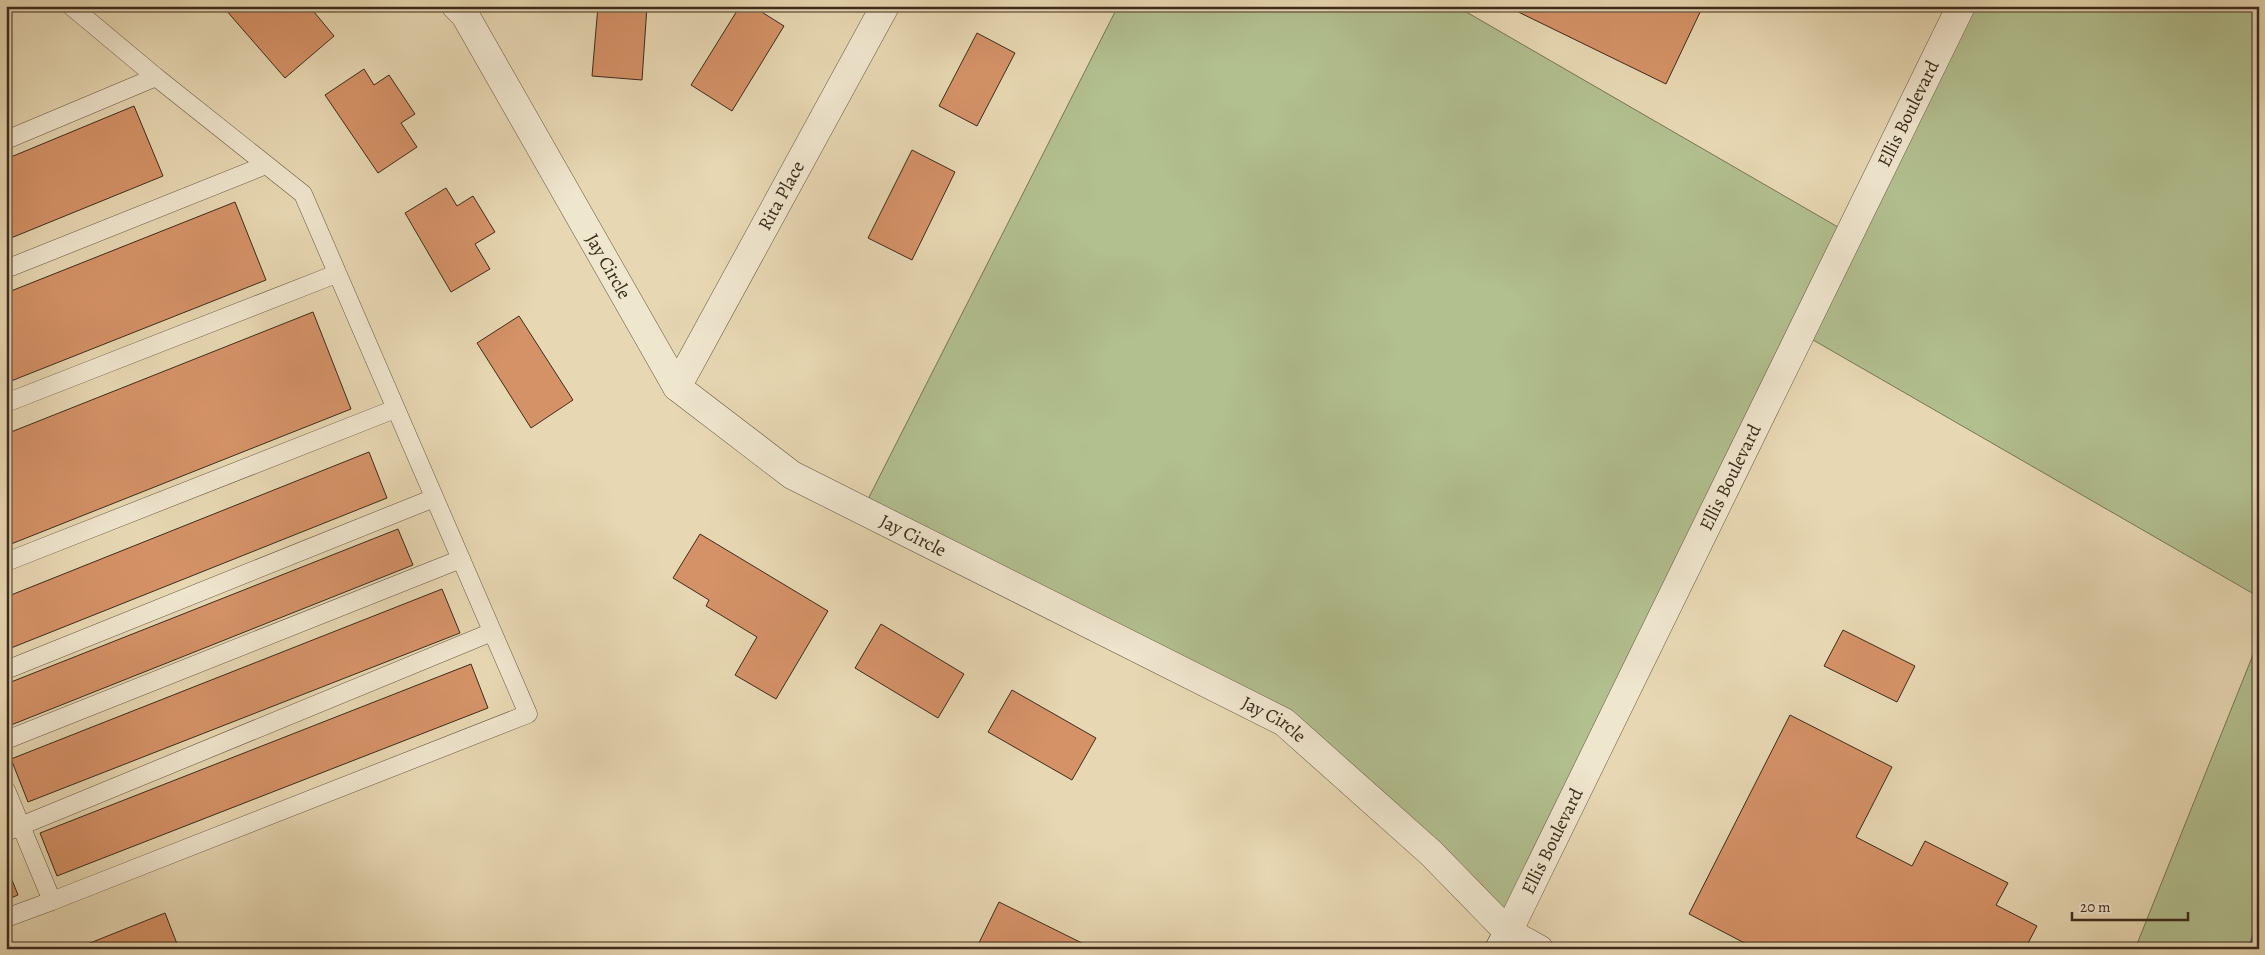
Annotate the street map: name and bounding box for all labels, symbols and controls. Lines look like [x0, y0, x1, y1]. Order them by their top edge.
street label: Ellis Boulevard [1871, 55, 1946, 171]
street label: Rita Place [752, 156, 811, 235]
street label: Jay Circle [579, 229, 637, 304]
street label: Ellis Boulevard [1693, 419, 1768, 535]
street label: Jay Circle [875, 508, 951, 563]
street label: Jay Circle [1237, 690, 1312, 749]
street label: Ellis Boulevard [1515, 783, 1590, 899]
scale bar [2072, 890, 2189, 922]
text: 20 m [2080, 897, 2111, 917]

